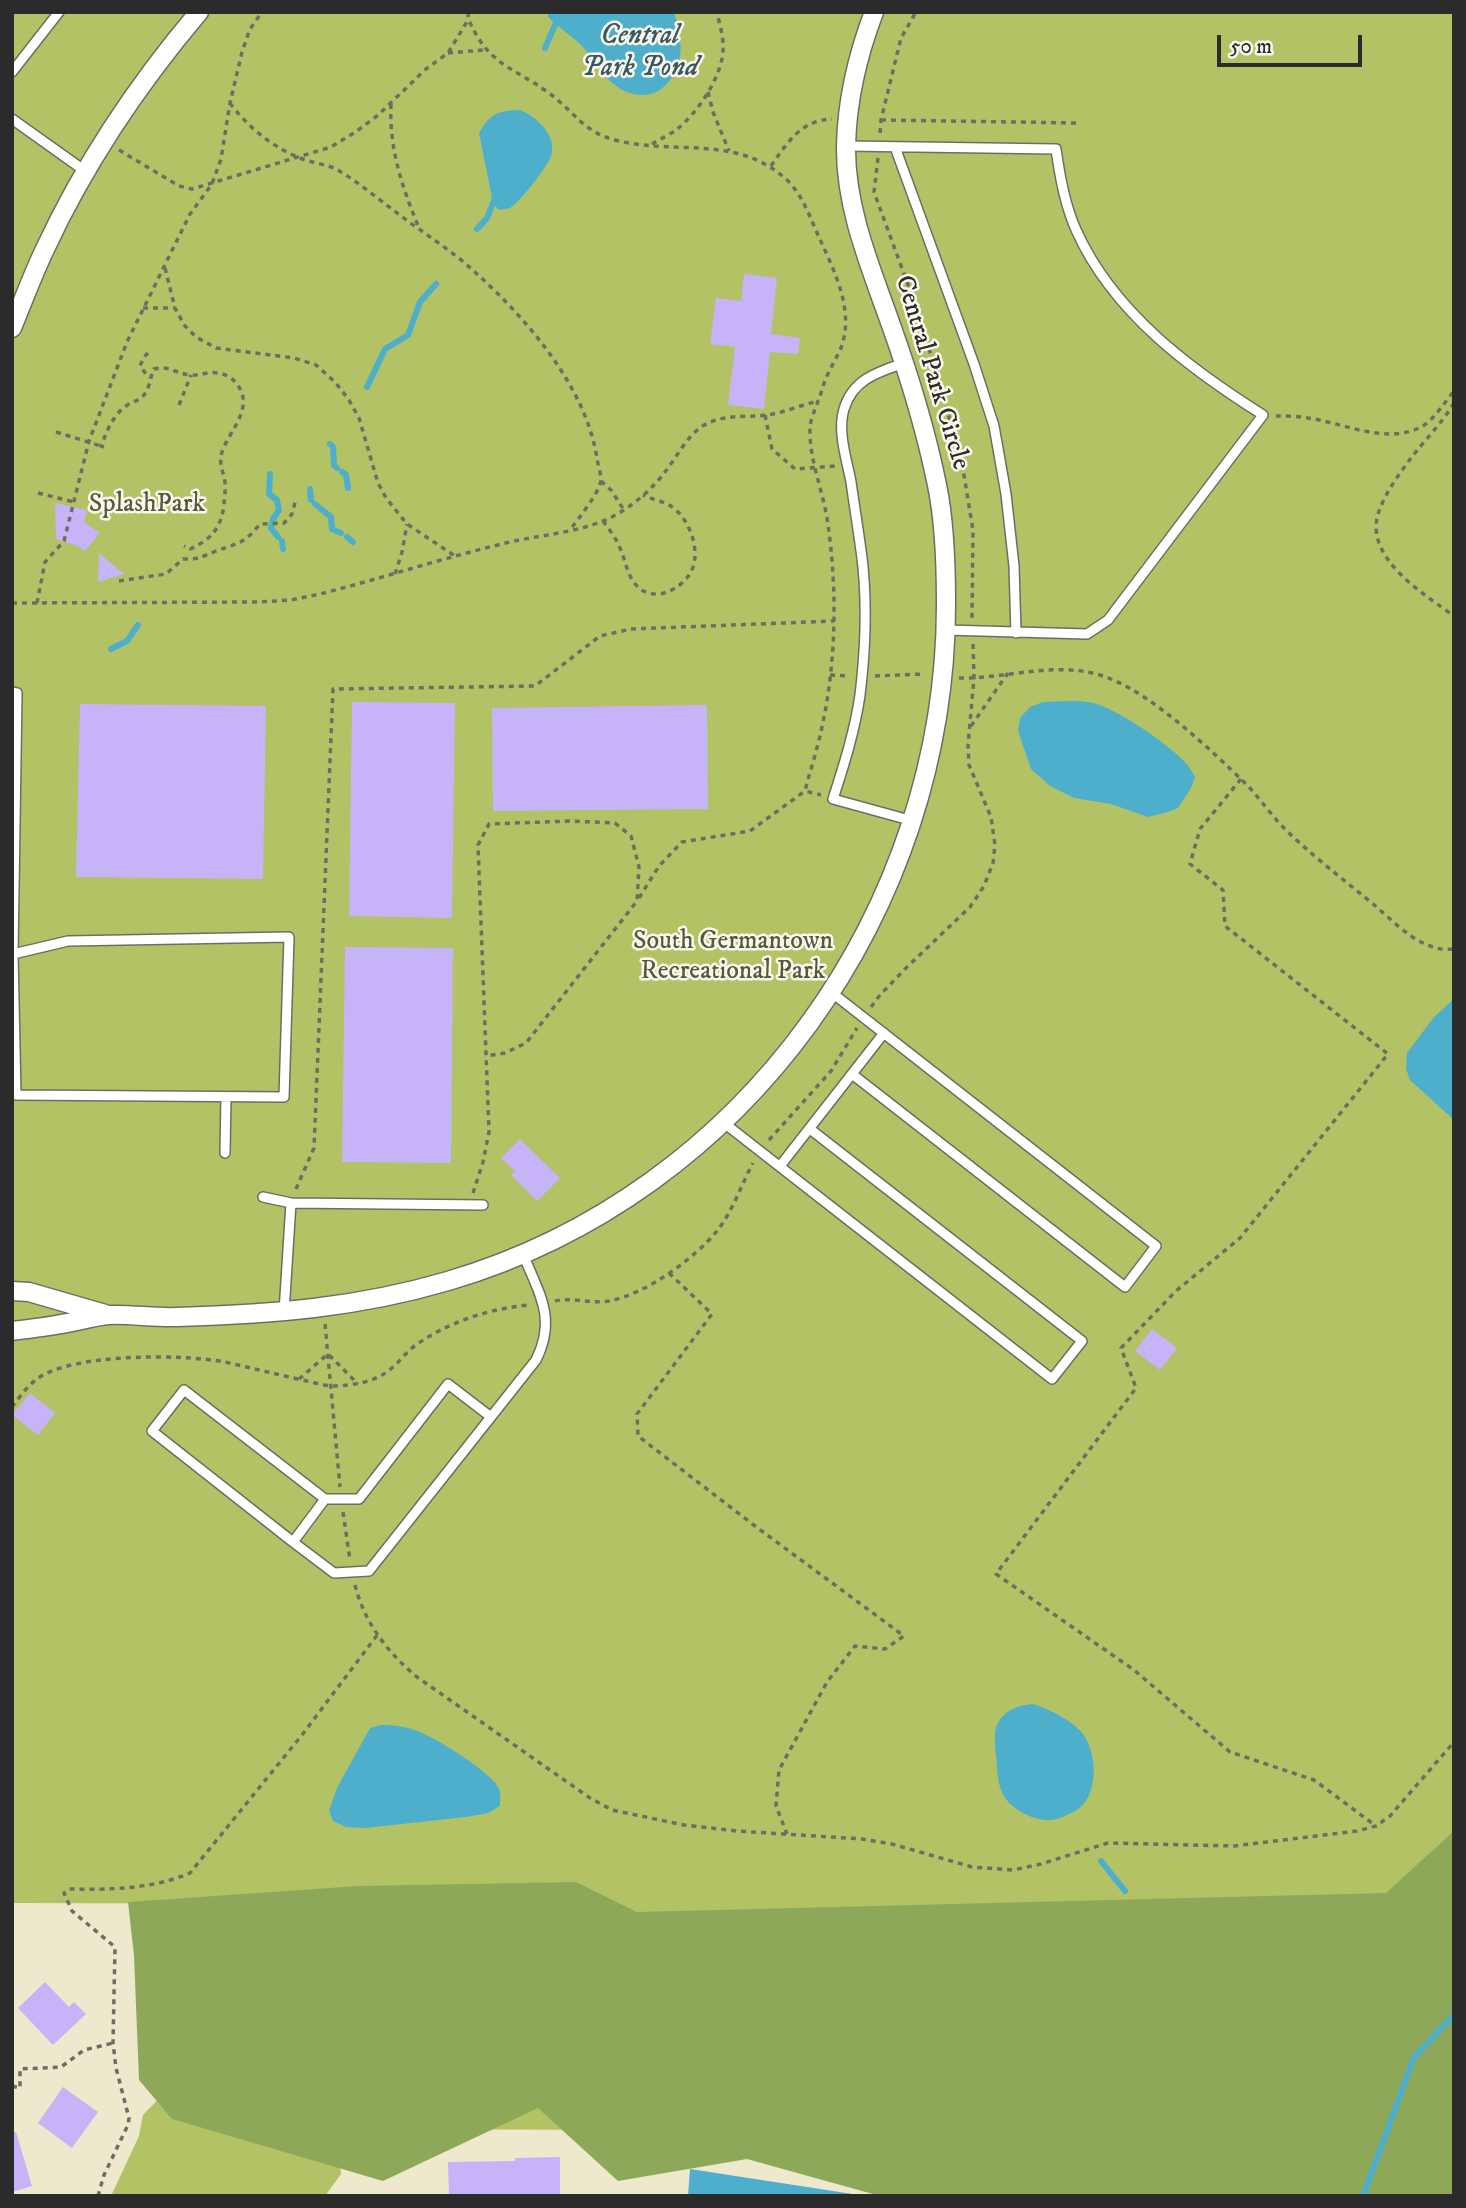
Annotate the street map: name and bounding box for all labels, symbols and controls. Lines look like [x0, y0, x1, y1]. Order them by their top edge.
water label: Central Park Pond [582, 20, 698, 86]
scale bar [1221, 21, 1366, 65]
text: 50 m [1230, 34, 1272, 60]
street label: Central Park Circle [887, 272, 975, 474]
park label: SplashPark [89, 490, 205, 522]
park label: South Germantown Recreational Park [633, 927, 833, 988]

